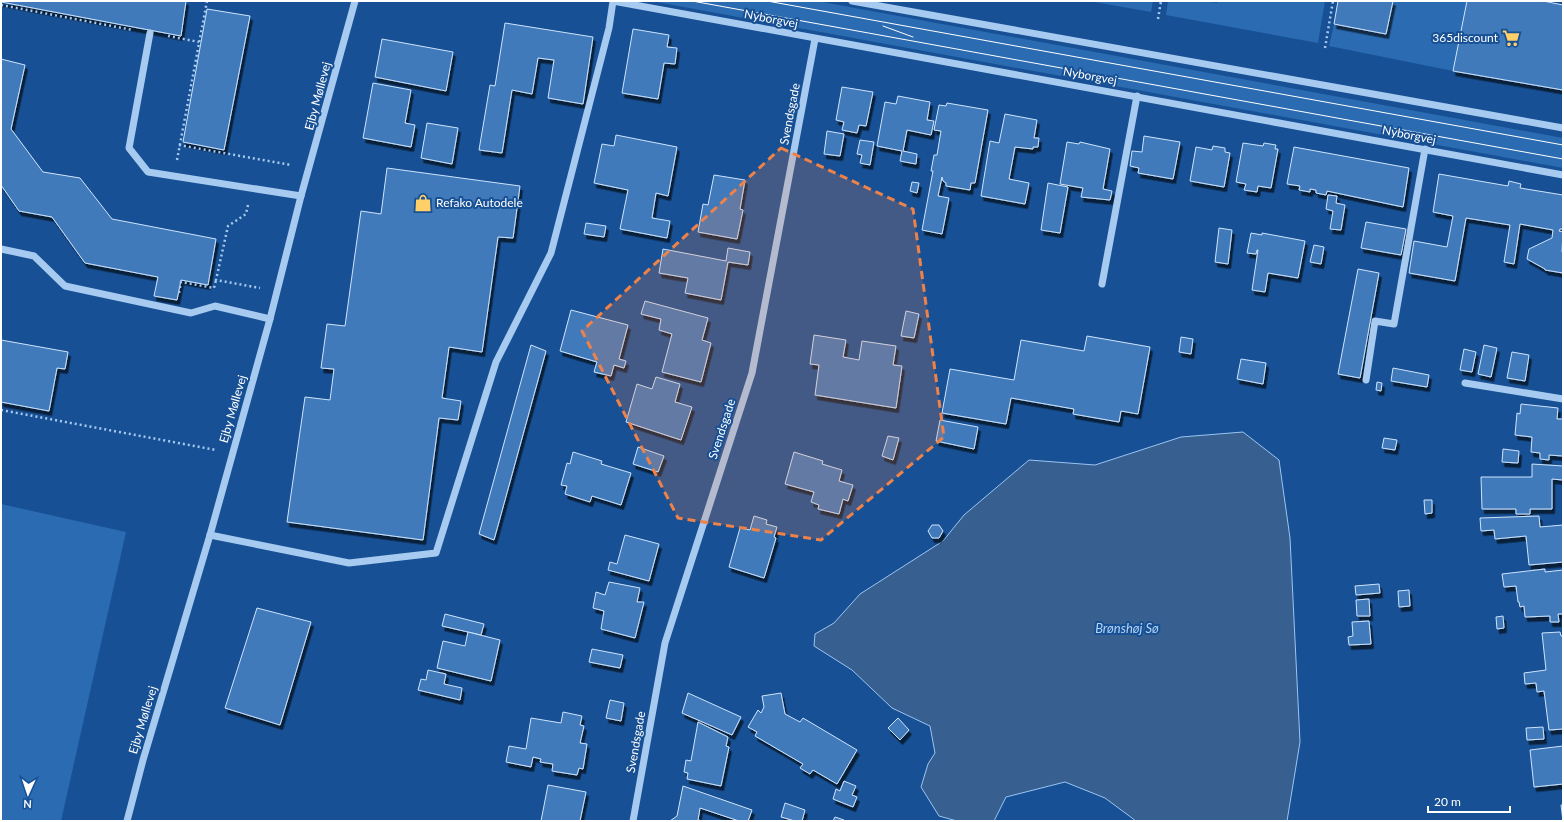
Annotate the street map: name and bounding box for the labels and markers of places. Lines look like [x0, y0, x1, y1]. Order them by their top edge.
supermarket icon: 365discount [1501, 28, 1521, 48]
place label: 365discount [1432, 30, 1499, 45]
shop icon: Refako Autodele [413, 193, 433, 213]
place label: Refako Autodele [436, 195, 523, 210]

